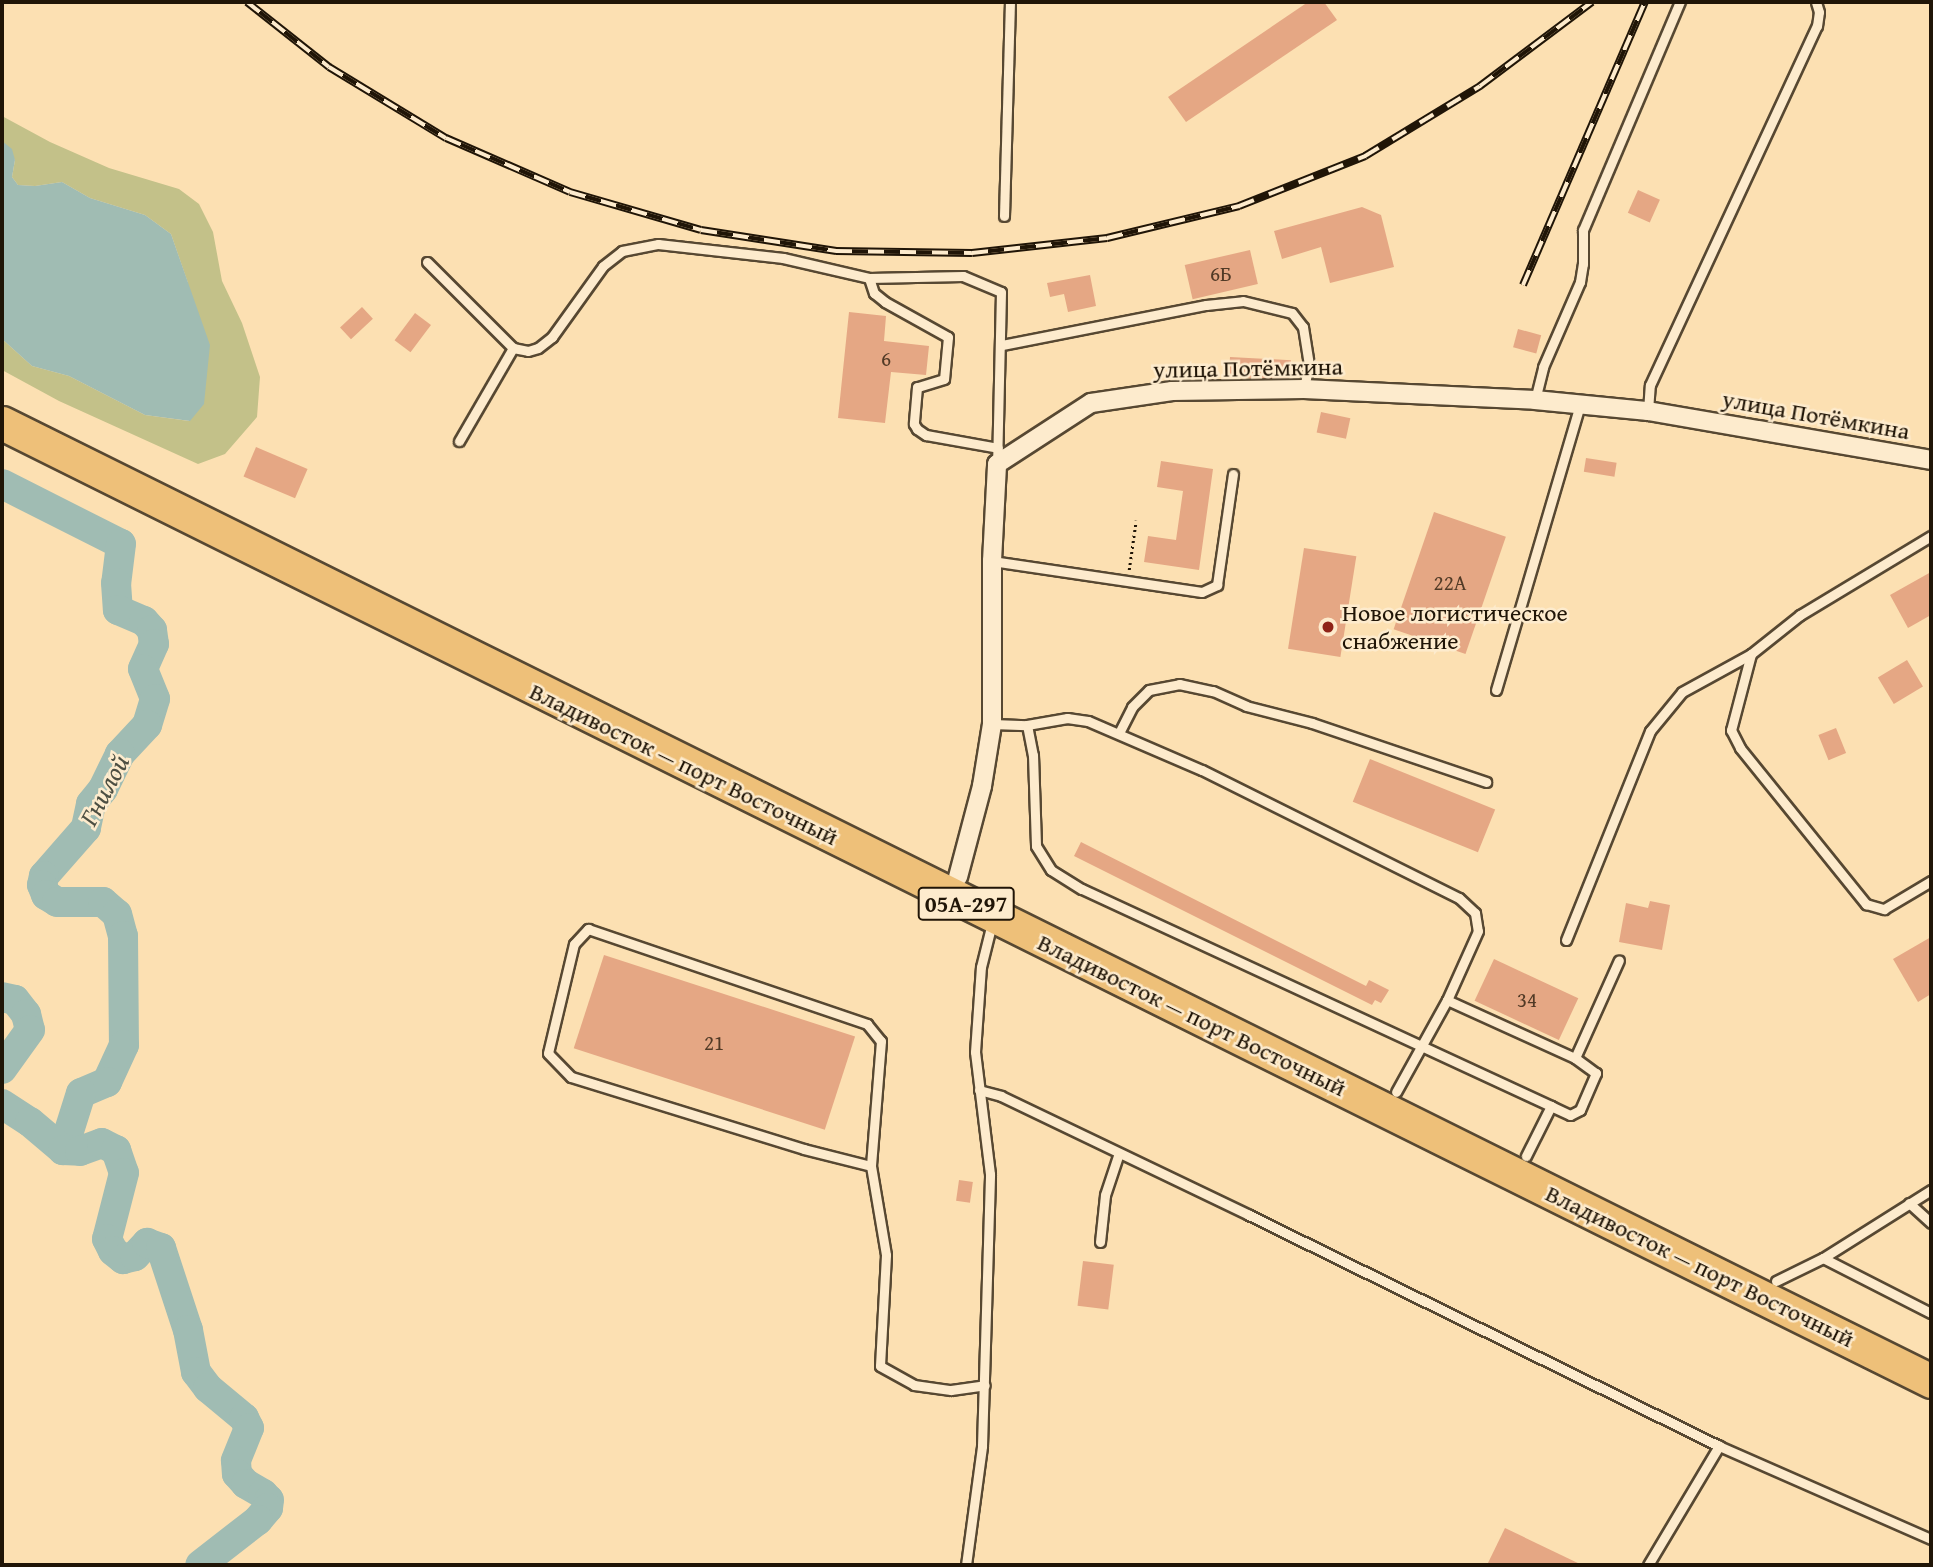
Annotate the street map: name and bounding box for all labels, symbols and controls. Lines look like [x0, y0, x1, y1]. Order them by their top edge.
house number: 6Б [1210, 261, 1232, 287]
house number: 6 [881, 346, 891, 372]
street label: улица Потёмкина [1153, 352, 1343, 384]
street label: улица Потёмкина [1720, 384, 1912, 446]
house number: 22А [1434, 570, 1466, 596]
place label: Новое логистическое снабжение [1342, 599, 1568, 655]
marker: Новое логистическое снабжение [1320, 619, 1336, 635]
street label: Владивосток — порт Восточный [525, 677, 843, 851]
water label: Гнилой [72, 749, 136, 831]
road number: 05А-297 [917, 884, 1015, 923]
street label: Владивосток — порт Восточный [1033, 928, 1351, 1102]
house number: 34 [1517, 987, 1537, 1013]
house number: 21 [704, 1030, 724, 1056]
street label: Владивосток — порт Восточный [1541, 1179, 1859, 1353]

